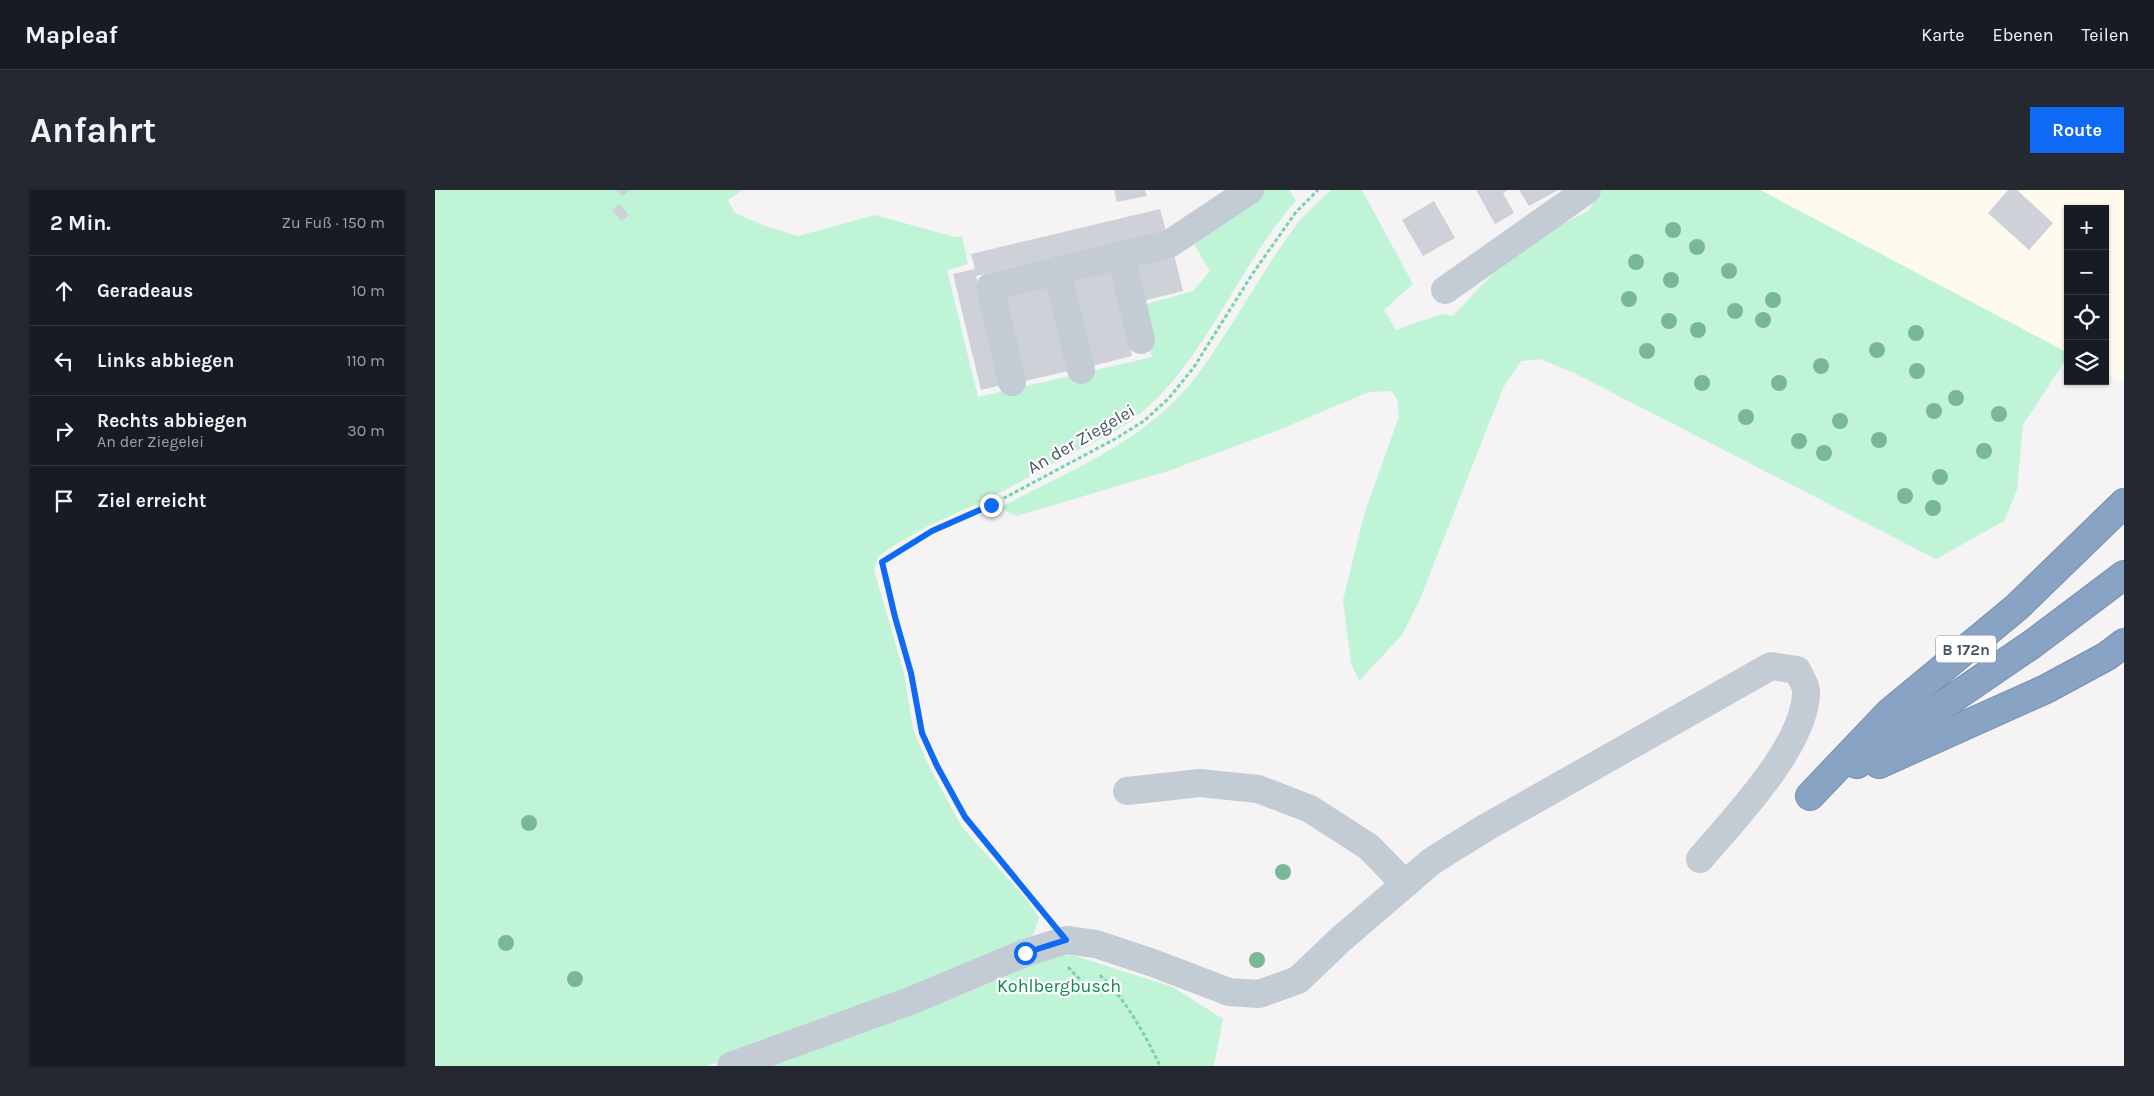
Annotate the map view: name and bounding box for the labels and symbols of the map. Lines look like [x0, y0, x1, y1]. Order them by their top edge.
street label: An der Ziegelei [1023, 399, 1139, 479]
route end [980, 494, 1003, 517]
road number: B 172n [1936, 636, 1996, 662]
route start [1014, 942, 1037, 965]
park label: Kohlbergbusch [997, 975, 1121, 997]

